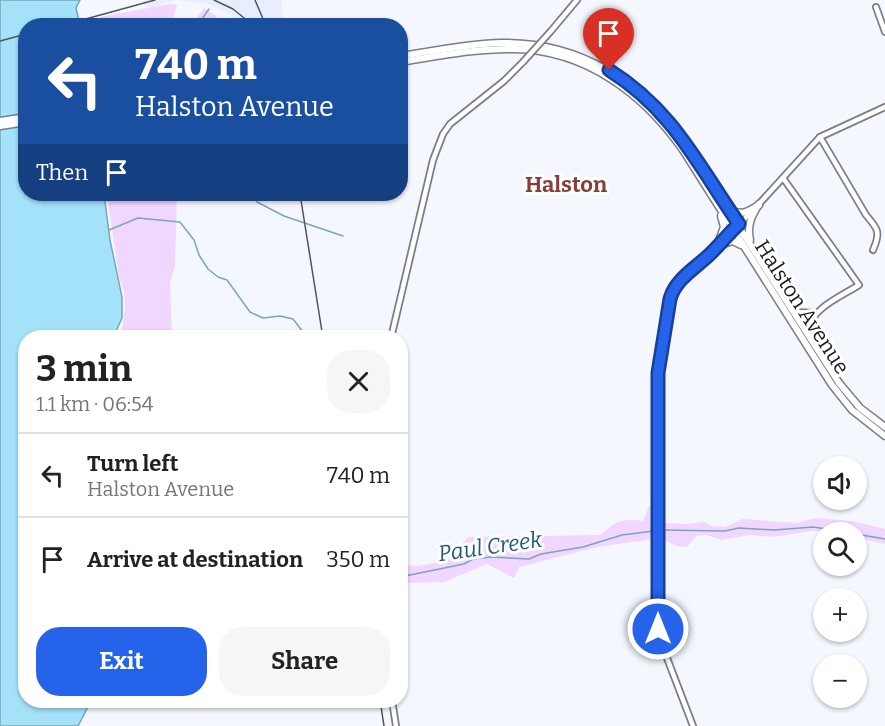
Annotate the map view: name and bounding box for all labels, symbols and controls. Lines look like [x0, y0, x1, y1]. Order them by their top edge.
pin [583, 8, 634, 70]
icon: arrive [592, 17, 625, 50]
text: 740 m [135, 40, 257, 90]
icon: left [36, 42, 114, 120]
text: Halston Avenue [135, 91, 334, 123]
icon: arrive [100, 156, 133, 189]
text: Then [36, 159, 88, 186]
district label: Halston [525, 171, 607, 198]
street label: Halston Avenue [749, 235, 855, 379]
text: 3 min [36, 347, 132, 391]
button: close [327, 350, 390, 413]
text: 1.1 km · 06:54 [36, 392, 153, 416]
text: Turn left [87, 450, 179, 477]
map controls [813, 456, 867, 708]
button: sound [813, 456, 867, 510]
icon: left [36, 459, 69, 492]
text: 740 m [327, 462, 390, 489]
text: Halston Avenue [87, 477, 234, 501]
button: search [813, 522, 867, 576]
water label: Paul Creek [436, 526, 545, 567]
icon: arrive [36, 543, 69, 576]
text: Arrive at destination [87, 546, 303, 573]
text: 350 m [326, 546, 390, 573]
button: + [813, 588, 867, 642]
position arrow [626, 597, 690, 661]
button: Exit [36, 627, 207, 696]
button: Share [219, 627, 390, 696]
button: − [813, 654, 867, 708]

